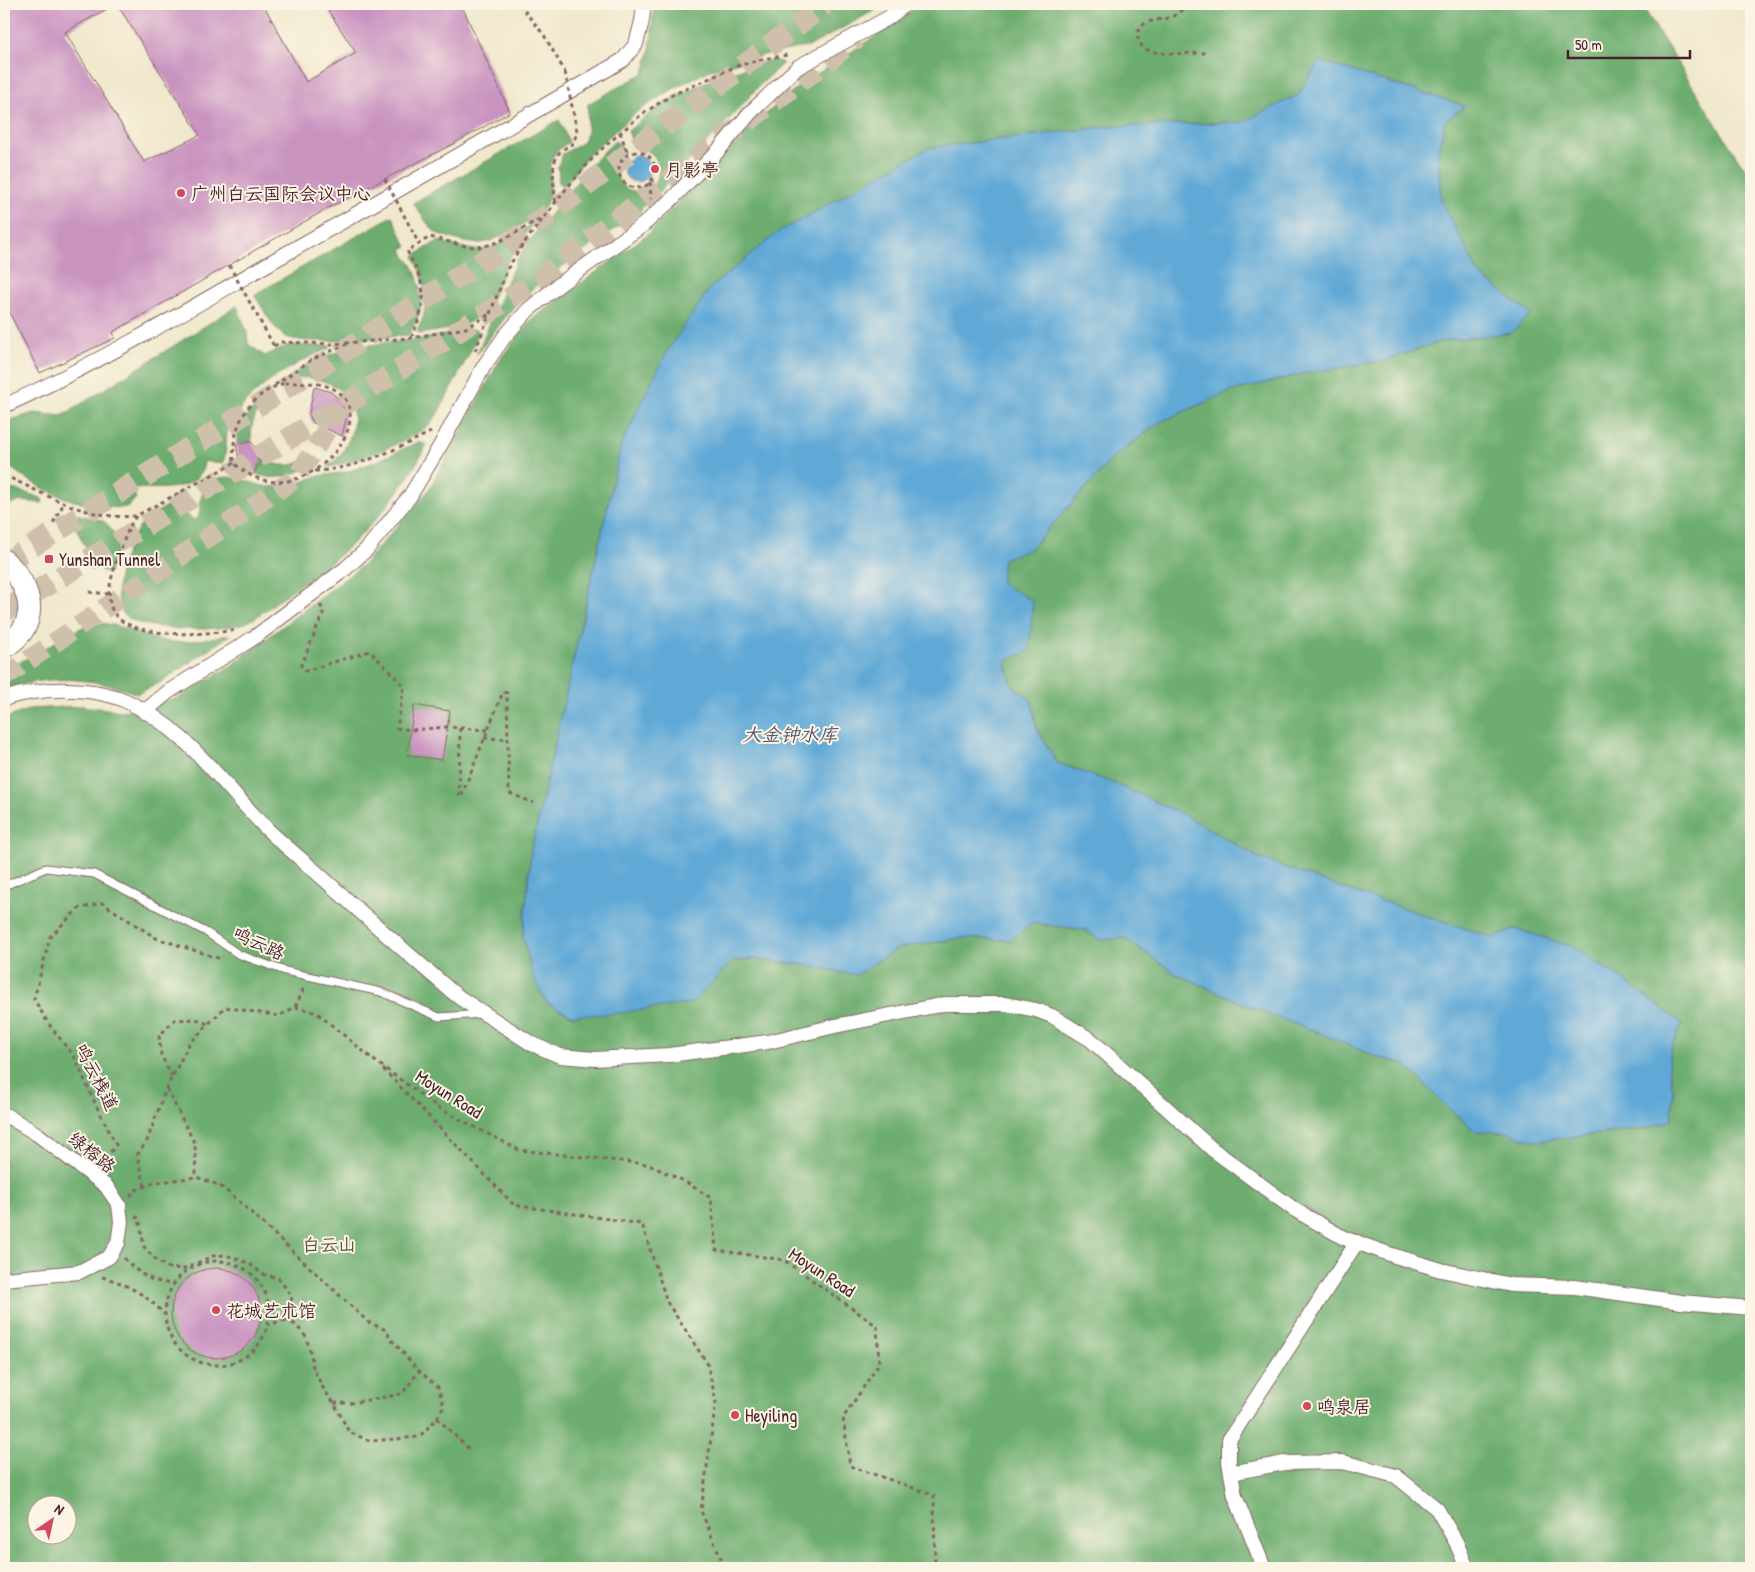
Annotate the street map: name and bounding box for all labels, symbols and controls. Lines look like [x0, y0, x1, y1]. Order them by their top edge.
scale bar [1568, 28, 1690, 60]
text: 50 m [1575, 34, 1602, 55]
place label: 月影亭 [665, 157, 719, 182]
marker: 月影亭 [649, 163, 661, 175]
place label: 广州白云国际会议中心 [191, 181, 371, 206]
marker: 广州白云国际会议中心 [175, 187, 187, 199]
place label: Yunshan Tunnel [59, 547, 160, 572]
marker: Yunshan Tunnel [43, 553, 55, 565]
water label: 大金钟水库 [742, 721, 839, 747]
street label: 鸣云路 [229, 920, 289, 966]
street label: 鸣云栈道 [70, 1039, 124, 1115]
street label: Moyun Road [411, 1064, 487, 1124]
street label: 绿榕路 [63, 1126, 121, 1178]
park label: 白云山 [302, 1232, 356, 1257]
street label: Moyun Road [784, 1241, 860, 1303]
place label: 花城艺术馆 [226, 1298, 316, 1323]
marker: 花城艺术馆 [210, 1304, 222, 1316]
place label: 鸣泉居 [1317, 1394, 1371, 1419]
marker: 鸣泉居 [1301, 1400, 1313, 1412]
place label: Heyiling [745, 1403, 797, 1428]
marker: Heyiling [729, 1409, 741, 1421]
north arrow [28, 1494, 78, 1544]
text: N [51, 1499, 68, 1519]

